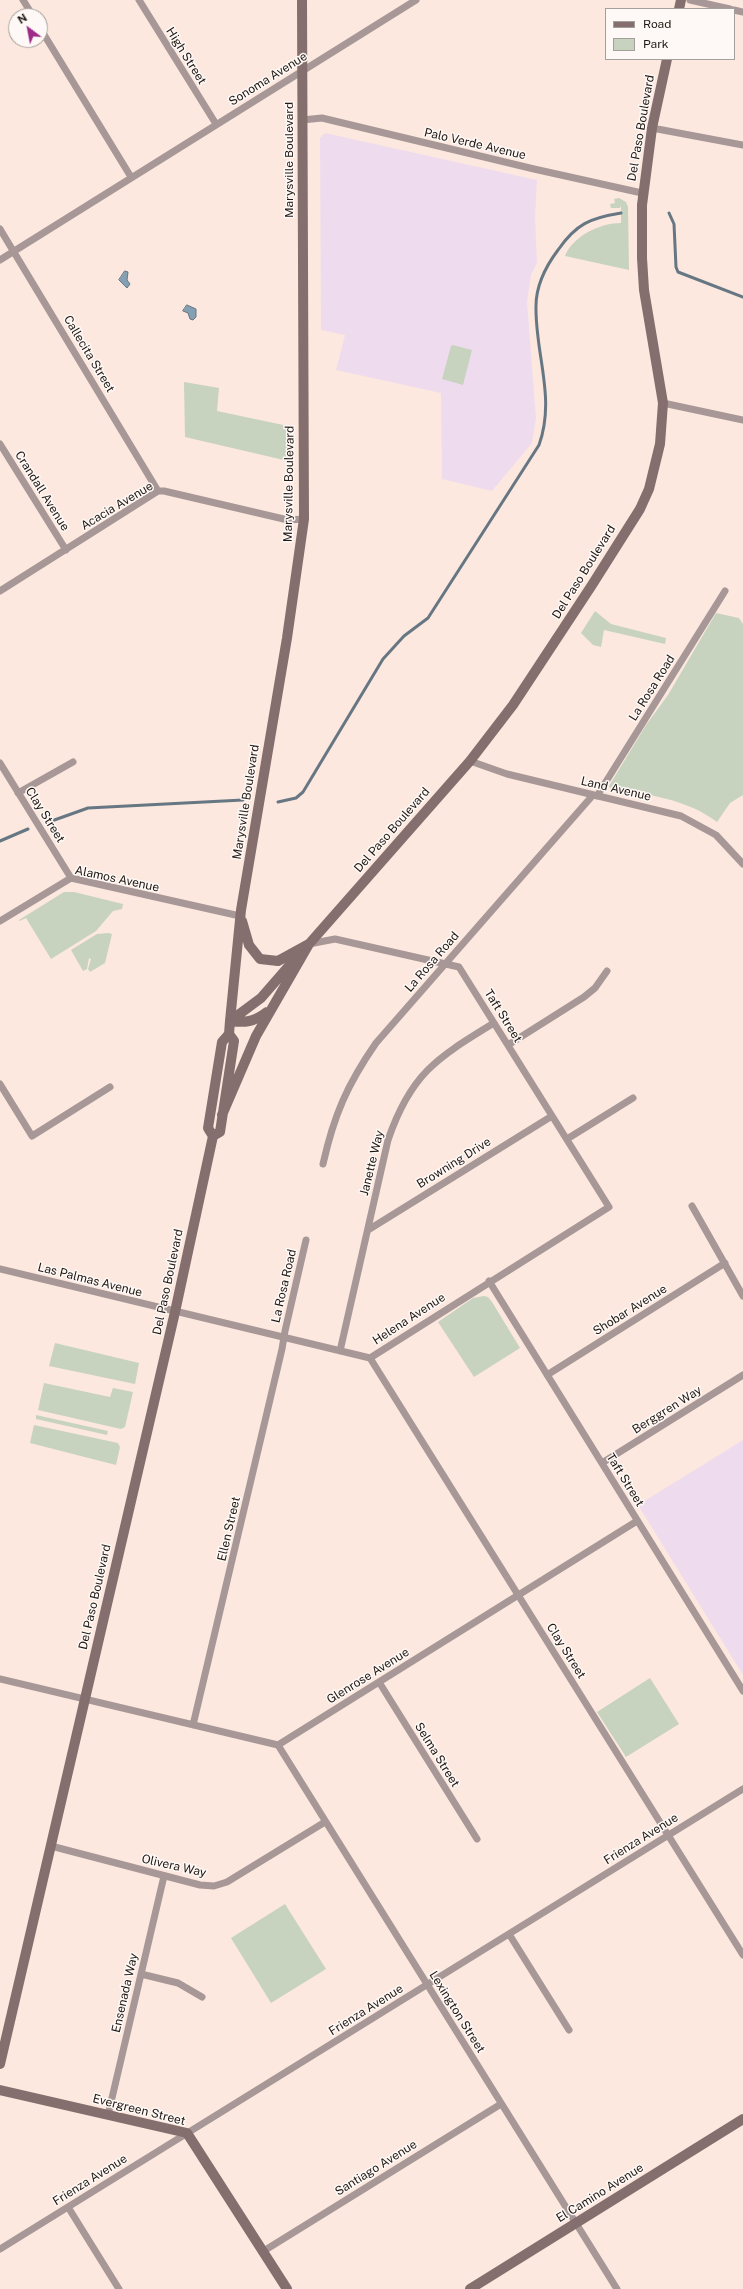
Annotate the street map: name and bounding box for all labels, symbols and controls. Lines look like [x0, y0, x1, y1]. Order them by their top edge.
north arrow [8, 8, 48, 48]
legend [605, 8, 735, 60]
text: N [15, 11, 29, 26]
text: Road [643, 17, 671, 31]
street label: High Street [163, 25, 209, 87]
text: Park [643, 37, 669, 51]
street label: Sonoma Avenue [226, 49, 310, 109]
street label: Del Paso Boulevard [625, 74, 657, 182]
street label: Marysville Boulevard [282, 102, 296, 218]
street label: Palo Verde Avenue [423, 125, 527, 163]
street label: Callecita Street [60, 313, 118, 395]
street label: Marysville Boulevard [281, 426, 297, 542]
street label: Crandall Avenue [12, 448, 72, 534]
street label: Acacia Avenue [78, 479, 156, 533]
street label: Del Paso Boulevard [549, 522, 619, 622]
street label: La Rosa Road [626, 652, 678, 724]
street label: Marysville Boulevard [230, 743, 262, 861]
street label: Land Avenue [580, 774, 652, 804]
street label: Clay Street [22, 785, 68, 845]
street label: Del Paso Boulevard [351, 785, 433, 875]
street label: Alamos Avenue [73, 863, 161, 895]
street label: La Rosa Road [402, 929, 462, 995]
street label: Taft Street [481, 987, 525, 1045]
street label: Janette Way [357, 1129, 387, 1197]
street label: Browning Drive [414, 1134, 494, 1192]
street label: Del Paso Boulevard [150, 1228, 186, 1336]
street label: La Rosa Road [269, 1248, 299, 1324]
street label: Las Palmas Avenue [36, 1260, 144, 1300]
street label: Shobar Avenue [590, 1282, 670, 1338]
street label: Helena Avenue [370, 1290, 448, 1348]
street label: Berggren Way [630, 1383, 704, 1437]
street label: Taft Street [603, 1451, 647, 1509]
street label: Ellen Street [215, 1495, 243, 1563]
street label: Del Paso Boulevard [76, 1543, 114, 1651]
street label: Clay Street [543, 1621, 589, 1681]
street label: Glenrose Avenue [324, 1645, 412, 1707]
street label: Selma Street [411, 1720, 463, 1790]
street label: Frienza Avenue [601, 1810, 681, 1868]
street label: Olivera Way [140, 1852, 208, 1880]
street label: Ensenada Way [109, 1952, 141, 2034]
street label: Lexington Street [426, 1969, 488, 2055]
street label: Frienza Avenue [326, 1981, 406, 2039]
street label: Evergreen Street [91, 2092, 187, 2128]
street label: Santiago Avenue [332, 2137, 420, 2199]
street label: Frienza Avenue [50, 2151, 130, 2209]
street label: El Camino Avenue [554, 2160, 646, 2226]

